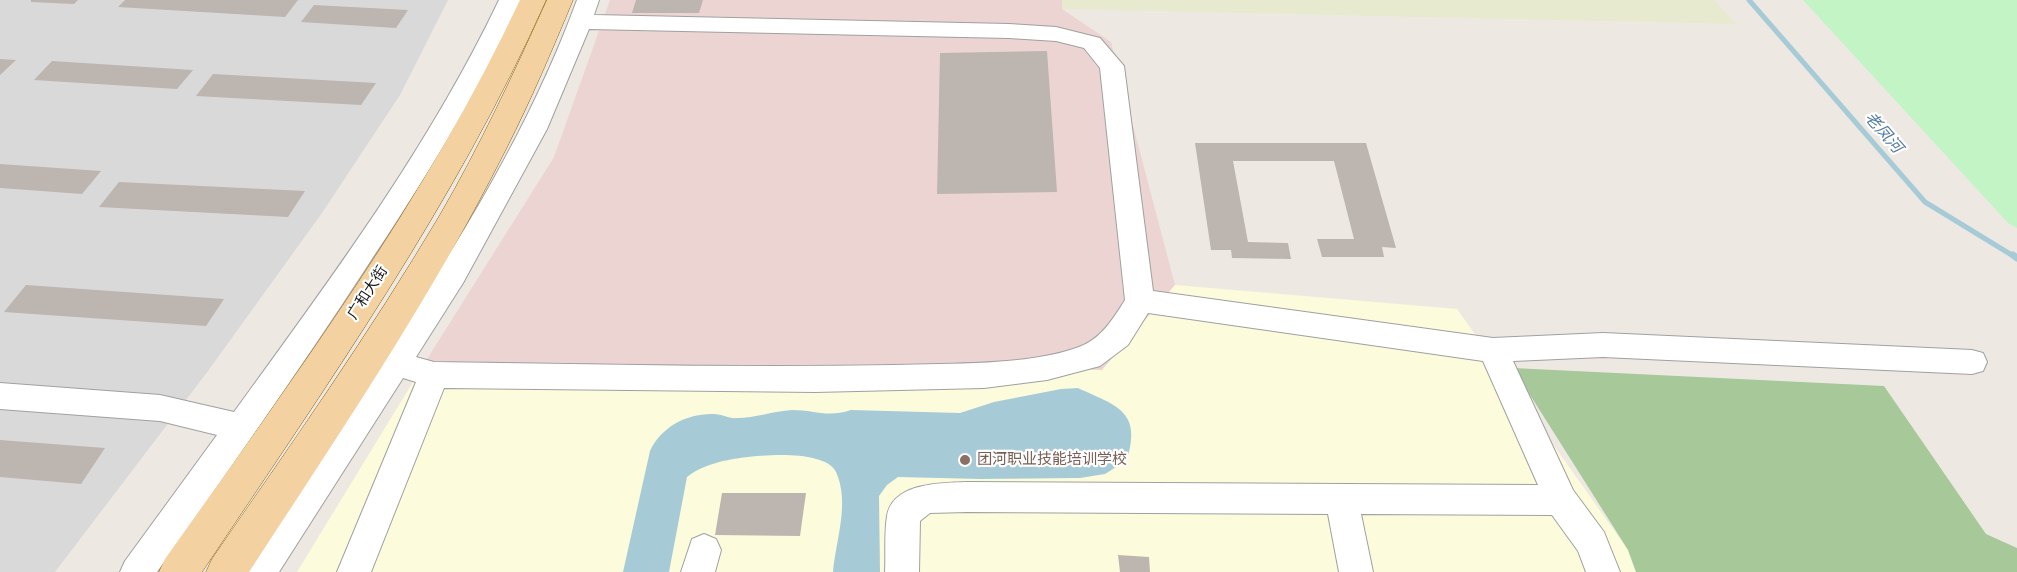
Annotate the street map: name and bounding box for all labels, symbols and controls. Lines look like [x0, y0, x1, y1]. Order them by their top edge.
water label: 老凤河 [1860, 109, 1906, 157]
street label: 广和大街 [344, 263, 392, 323]
place label: 团河职业技能培训学校 [977, 451, 1127, 469]
marker: 团河职业技能培训学校 [958, 453, 972, 467]

